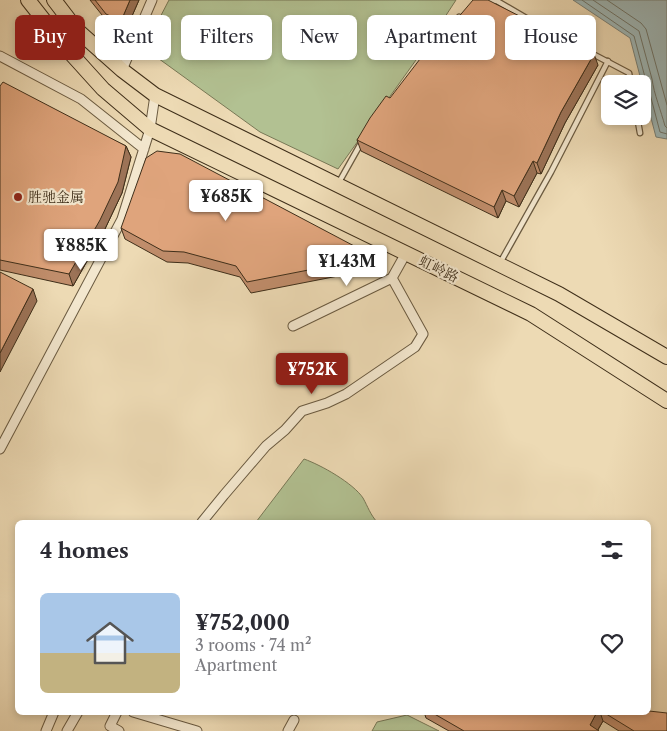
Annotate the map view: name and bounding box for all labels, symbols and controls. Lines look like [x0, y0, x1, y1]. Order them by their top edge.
chip: Buy [15, 15, 85, 60]
chip: Rent [95, 15, 171, 60]
chip: Filters [181, 15, 272, 60]
chip: New [282, 15, 357, 60]
chip: Apartment [367, 15, 495, 60]
chip: House [505, 15, 596, 60]
map controls [601, 75, 651, 125]
button: layers [601, 75, 651, 125]
pin: ¥685K [191, 180, 261, 222]
text: ¥685K [200, 186, 252, 206]
place label: 胜驰金属 [28, 188, 84, 206]
marker: 胜驰金属 [12, 191, 24, 203]
pin: ¥885K [46, 228, 116, 271]
text: ¥885K [55, 235, 107, 255]
pin: ¥1.43M [306, 244, 388, 287]
text: ¥1.43M [318, 251, 376, 271]
street label: 虹岭路 [416, 252, 462, 286]
pin: ¥752K [277, 352, 347, 395]
text: ¥752K [287, 359, 337, 379]
icon: filters [598, 536, 626, 564]
text: 4 homes [40, 538, 129, 563]
text: ¥752,000 [195, 610, 290, 635]
icon: home [80, 613, 140, 673]
icon: heart [598, 629, 626, 657]
text: 3 rooms · 74 m² [195, 635, 311, 655]
text: Apartment [195, 655, 277, 675]

